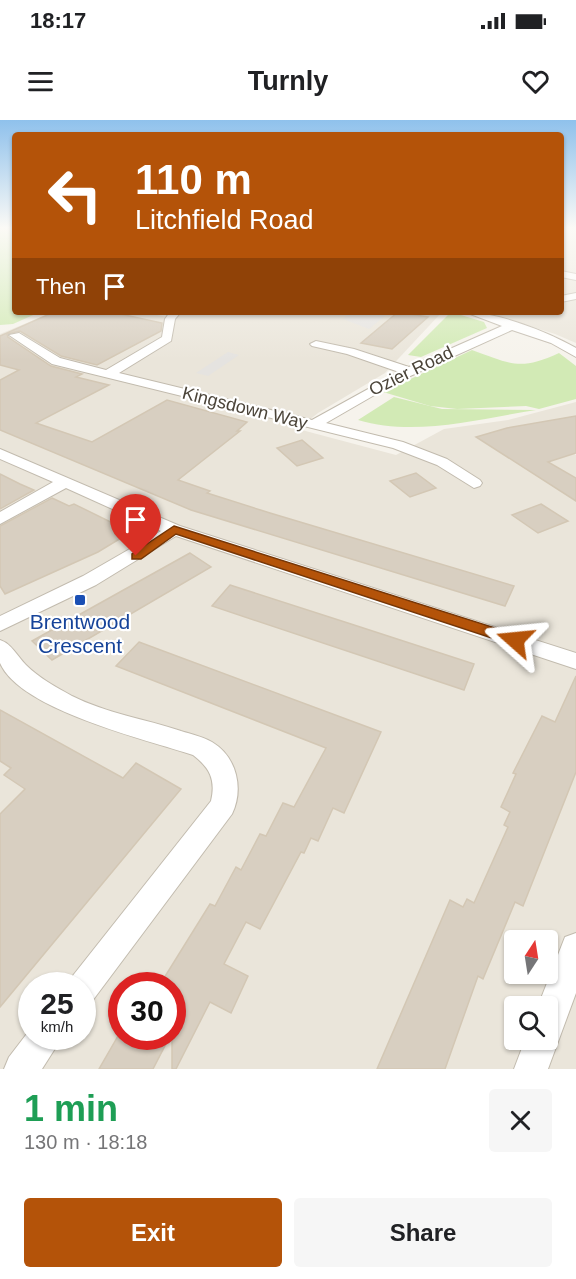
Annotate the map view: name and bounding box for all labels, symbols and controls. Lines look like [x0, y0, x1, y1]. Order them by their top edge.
text: 18:17 [30, 8, 86, 33]
icon: menu [24, 65, 57, 98]
icon: heart [519, 65, 552, 98]
text: Turnly [248, 66, 328, 96]
icon: left [36, 156, 114, 234]
text: 110 m [135, 156, 252, 203]
text: Litchfield Road [135, 205, 314, 235]
icon: arrive [98, 270, 131, 303]
text: Then [36, 274, 86, 299]
street label: Ozier Road [366, 342, 456, 400]
street label: Kingsdown Way [180, 383, 310, 433]
pin [110, 494, 161, 556]
icon: arrive [119, 503, 152, 536]
marker: Brentwood Crescent [73, 593, 87, 607]
position arrow [483, 608, 547, 672]
place label: Brentwood Crescent [30, 610, 130, 657]
north arrow [504, 930, 558, 984]
map controls [504, 930, 558, 1050]
speed limit sign: 30 [108, 972, 186, 1050]
text: 25 [40, 987, 74, 1020]
button: search [504, 996, 558, 1050]
text: km/h [41, 1018, 73, 1035]
text: 1 min [24, 1088, 118, 1129]
button: close [489, 1089, 552, 1152]
text: 130 m · 18:18 [24, 1131, 147, 1153]
button: Exit [24, 1198, 282, 1267]
button: Share [294, 1198, 552, 1267]

